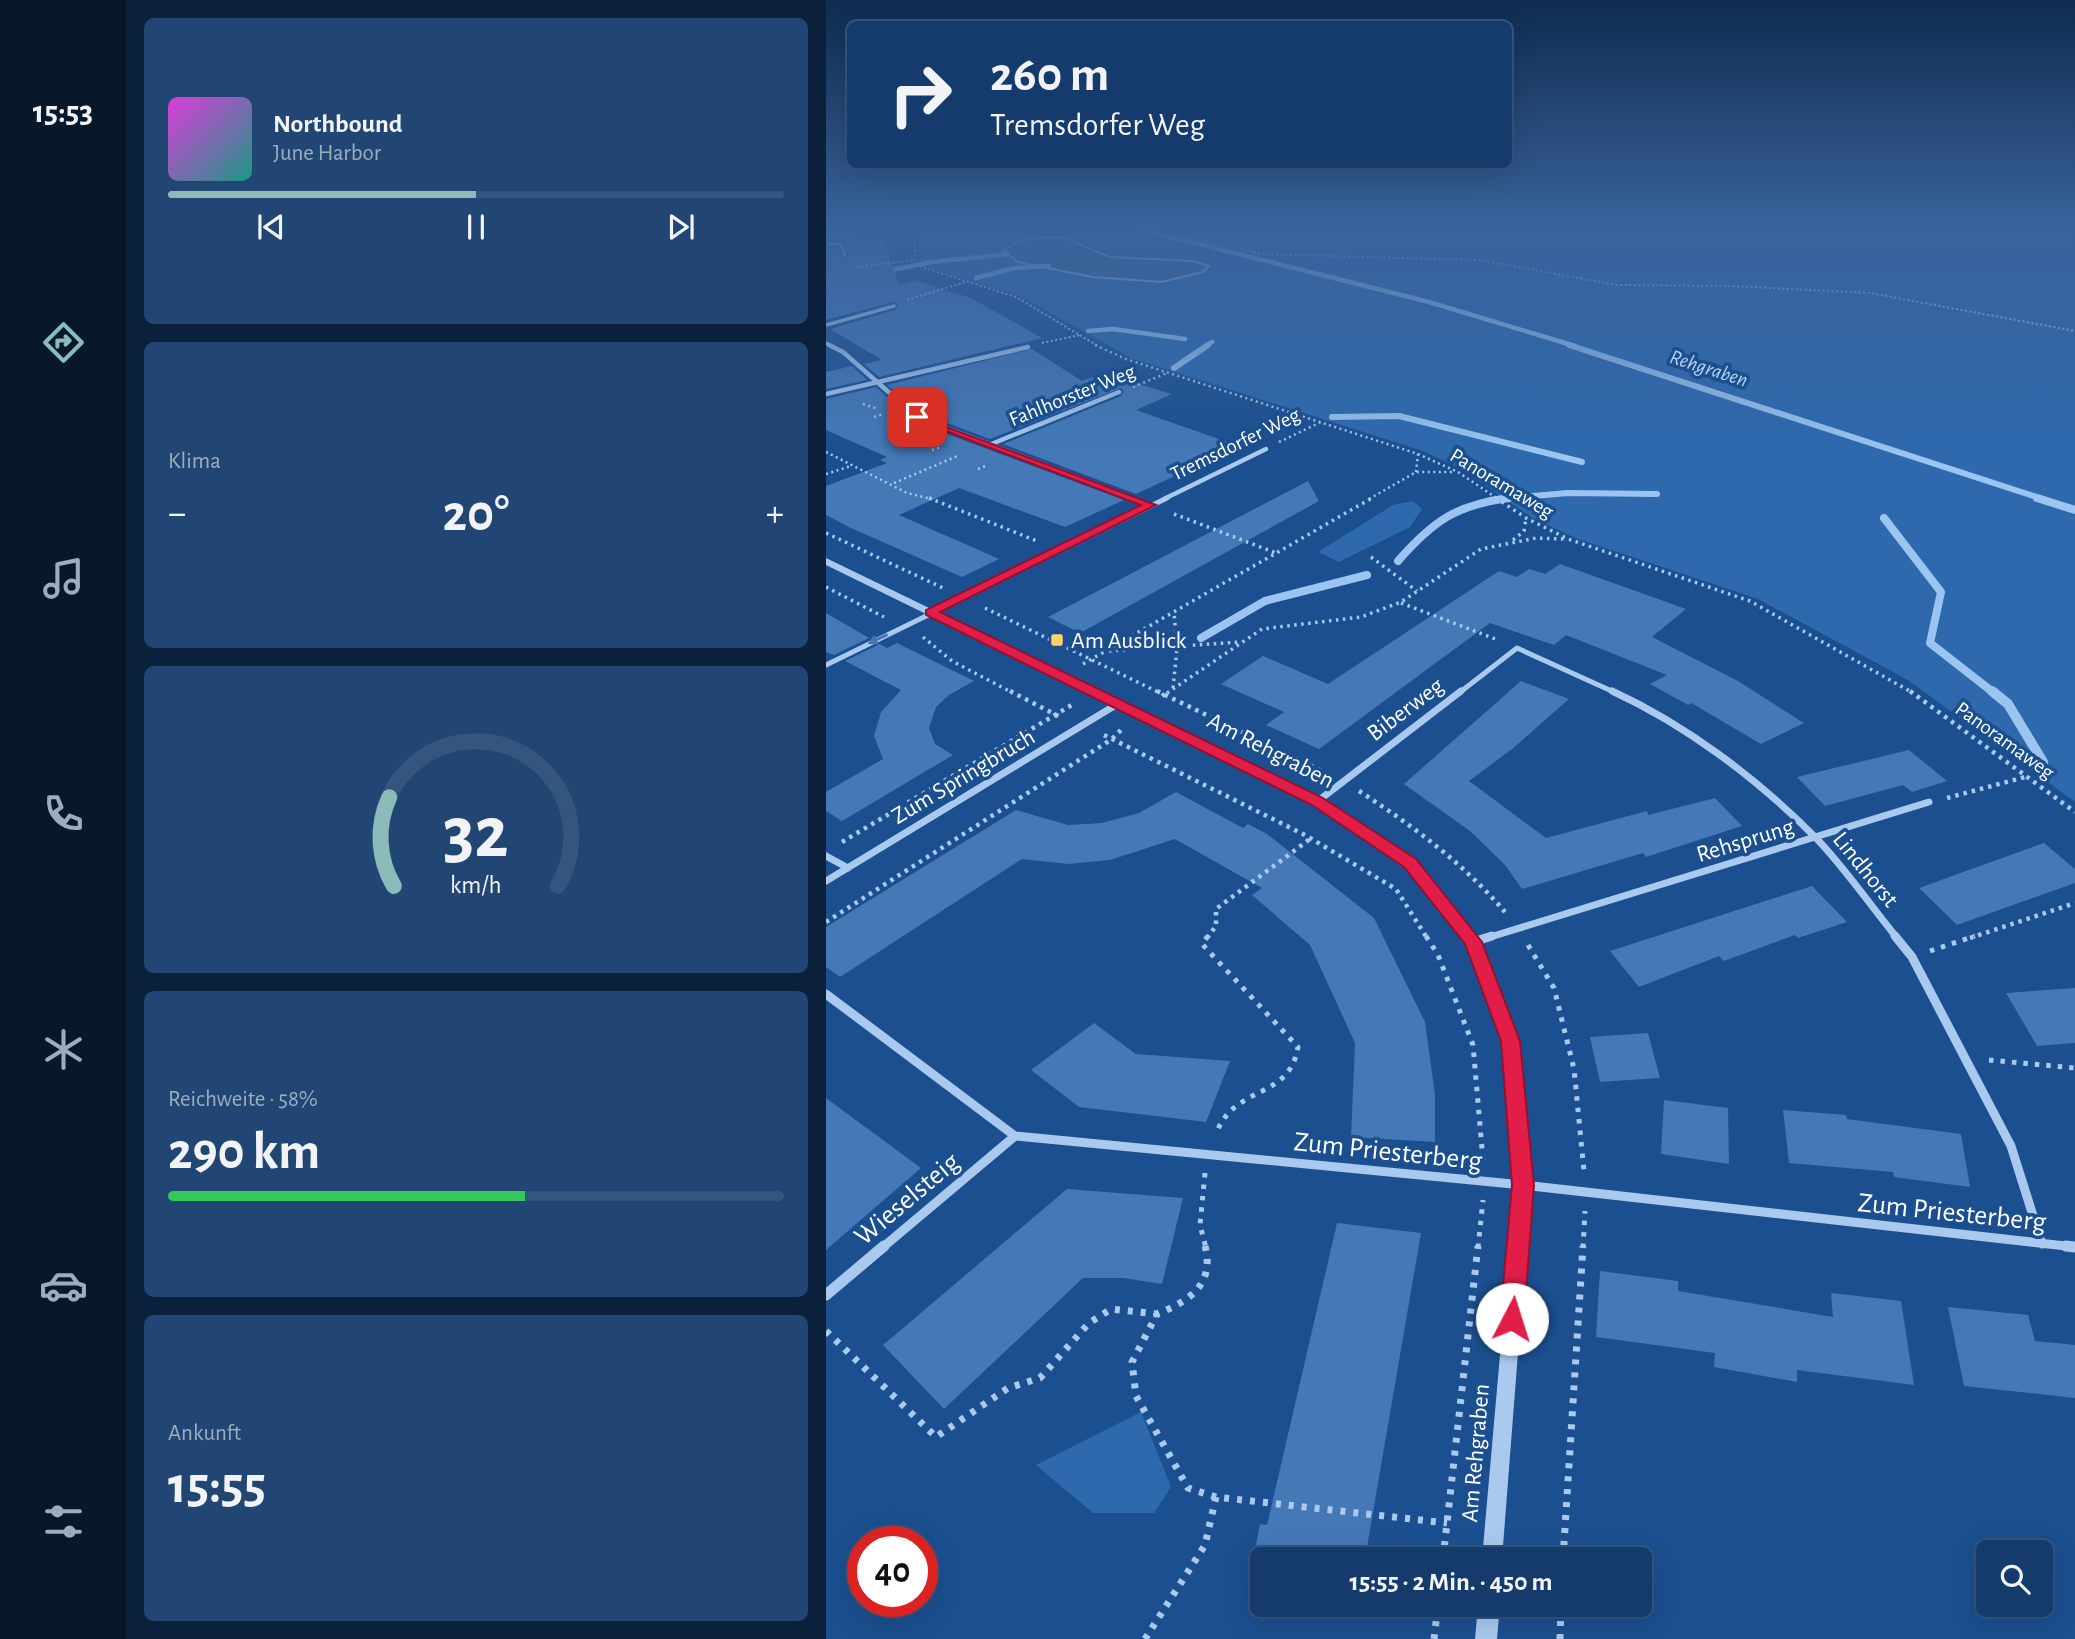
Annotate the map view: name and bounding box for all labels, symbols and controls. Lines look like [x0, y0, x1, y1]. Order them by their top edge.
icon: right [875, 49, 966, 140]
text: 260 m [990, 51, 1109, 100]
text: 15:53 [33, 96, 93, 128]
text: Tremsdorfer Weg [990, 109, 1205, 141]
text: Northbound [273, 111, 402, 137]
text: June Harbor [273, 142, 381, 165]
icon: previous [252, 208, 290, 246]
icon: pause [457, 208, 495, 246]
icon: next [662, 208, 700, 246]
icon: directions [39, 318, 88, 367]
water label: Rehgraben [1667, 346, 1750, 391]
street label: Fahlhorster Weg [1006, 360, 1139, 430]
pin [887, 387, 947, 447]
icon: arrive [898, 398, 936, 436]
street label: Tremsdorfer Weg [1167, 404, 1304, 485]
street label: Panoramaweg [1446, 444, 1558, 523]
text: Klima [168, 450, 221, 473]
text: 20° [443, 488, 509, 540]
text: − [168, 495, 186, 533]
text: + [766, 495, 784, 533]
icon: music [39, 554, 88, 603]
place label: Am Ausblick [1071, 629, 1187, 653]
marker: Am Ausblick [1049, 632, 1065, 648]
one-way arrow [868, 633, 888, 644]
street label: Biberweg [1363, 673, 1448, 746]
street label: Panoramaweg [1951, 698, 2059, 784]
street label: Am Rehgraben [1203, 709, 1338, 793]
street label: Zum Springbruch [888, 725, 1039, 829]
icon: phone [39, 789, 88, 838]
text: 32 [443, 798, 509, 871]
street label: Rehsprung [1694, 815, 1797, 867]
street label: Lindhorst [1828, 828, 1903, 912]
text: km/h [450, 872, 502, 897]
icon: climate [39, 1025, 88, 1074]
text: Reichweite · 58% [168, 1088, 318, 1111]
text: 290 km [168, 1126, 320, 1178]
street label: Zum Priesterberg [1292, 1128, 1484, 1176]
street label: Wieselsteig [850, 1148, 965, 1251]
street label: Zum Priesterberg [1856, 1189, 2048, 1237]
icon: car [39, 1261, 88, 1310]
position arrow [1475, 1282, 1549, 1356]
street label: Am Rehgraben [1458, 1383, 1494, 1523]
text: Ankunft [168, 1422, 241, 1445]
text: 15:55 [168, 1460, 266, 1512]
icon: filters [39, 1497, 88, 1546]
speed limit sign: 40 [847, 1526, 938, 1617]
map controls [1976, 1540, 2053, 1617]
button: search [1976, 1540, 2053, 1617]
text: 15:55 · 2 Min. · 450 m [1350, 1569, 1552, 1595]

